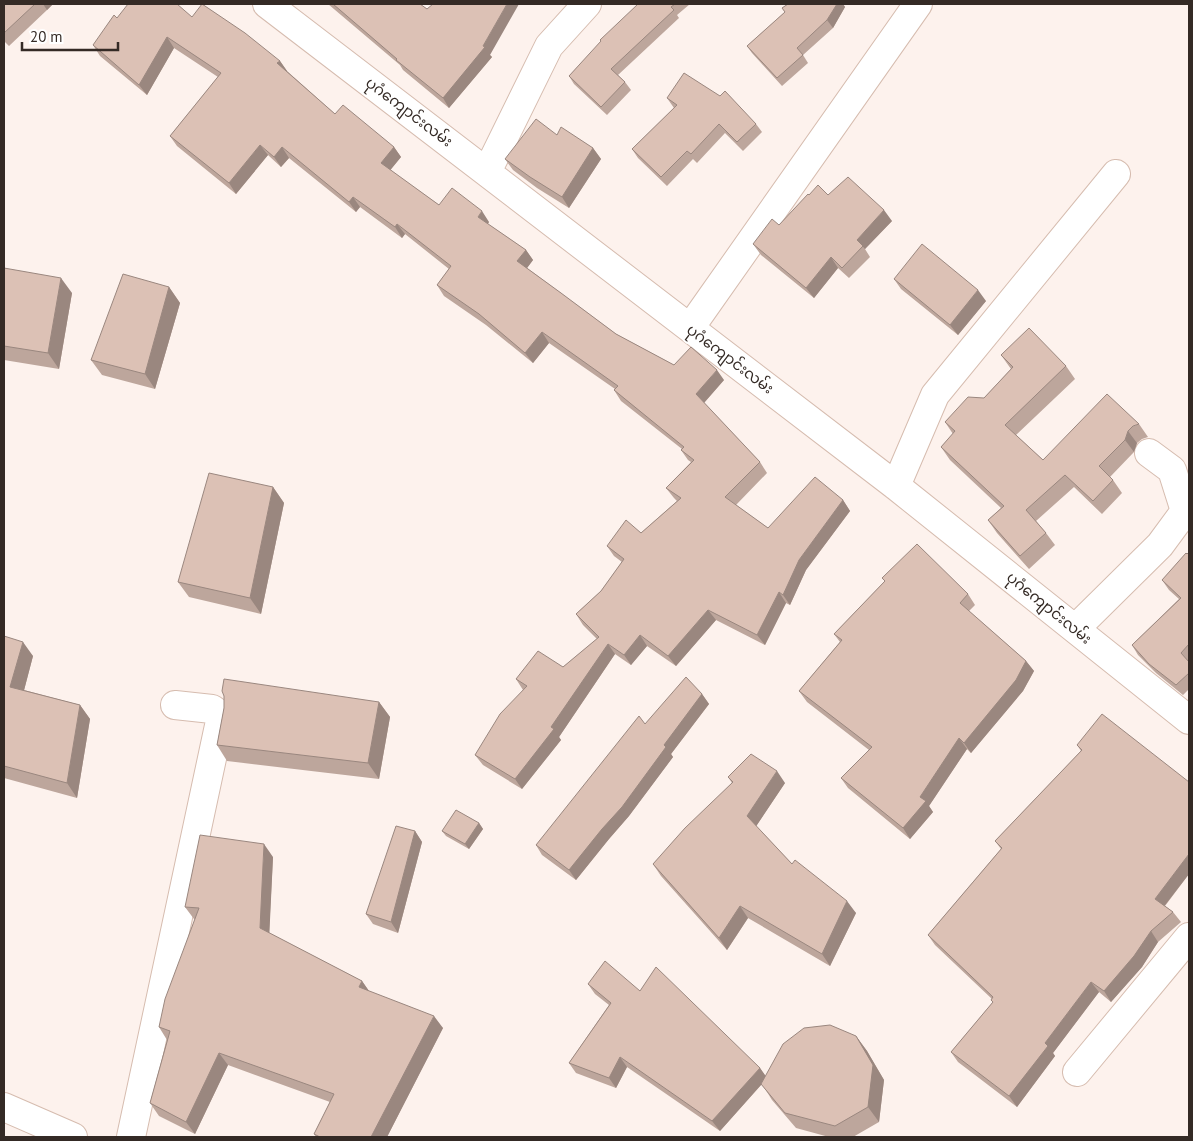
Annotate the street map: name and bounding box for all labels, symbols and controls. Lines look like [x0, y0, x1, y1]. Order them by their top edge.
scale bar [22, 20, 119, 52]
text: 20 m [30, 27, 63, 46]
street label: ပုဂံကျောင်းလမ်း [360, 73, 457, 153]
street label: ပုဂံကျောင်းလမ်း [681, 320, 778, 400]
street label: ပုဂံကျောင်းလမ်း [1001, 567, 1096, 650]

